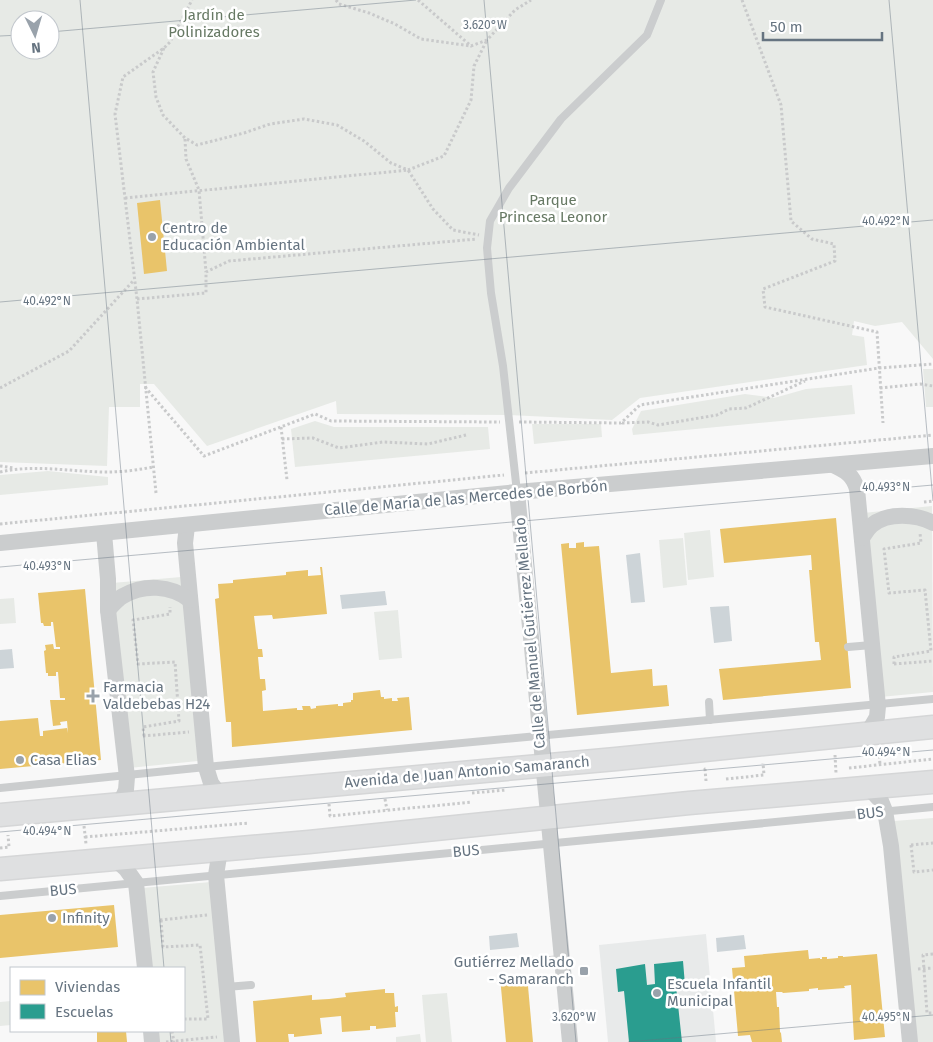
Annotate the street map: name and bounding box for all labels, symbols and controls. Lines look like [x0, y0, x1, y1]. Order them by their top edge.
park label: Jardín de Polinizadores [168, 6, 260, 41]
north arrow [10, 10, 60, 60]
scale bar [763, 10, 882, 42]
text: 3.620°W [463, 18, 507, 32]
text: 50 m [770, 18, 803, 36]
text: N [31, 39, 41, 56]
park label: Parque Princesa Leonor [499, 191, 608, 226]
text: 40.492°N [862, 214, 910, 228]
place label: Centro de Educación Ambiental [162, 219, 305, 254]
marker: Centro de Educación Ambiental [146, 231, 158, 243]
text: 40.492°N [23, 294, 71, 308]
street label: Calle de María de las Mercedes de Borbón [324, 477, 608, 519]
text: 40.493°N [862, 480, 910, 494]
street label: Calle de Manuel Gutiérrez Mellado [511, 516, 549, 750]
text: 40.493°N [23, 559, 71, 573]
place label: Farmacia Valdebebas H24 [103, 678, 210, 713]
marker: Farmacia Valdebebas H24 [87, 690, 99, 702]
text: 40.494°N [862, 745, 910, 759]
place label: Casa Elias [30, 751, 97, 769]
street label: Avenida de Juan Antonio Samaranch [344, 752, 590, 792]
marker: Casa Elias [14, 754, 26, 766]
street label: BUS [855, 802, 885, 824]
text: 40.494°N [23, 824, 71, 838]
street label: BUS [452, 841, 480, 861]
street label: BUS [49, 880, 77, 900]
place label: Infinity [62, 909, 110, 927]
marker: Infinity [46, 912, 58, 924]
place label: Gutiérrez Mellado - Samaranch [454, 953, 574, 988]
marker: Gutiérrez Mellado - Samaranch [578, 965, 590, 977]
legend [10, 967, 185, 1032]
place label: Escuela Infantil Municipal [667, 975, 772, 1010]
text: Viviendas [55, 978, 120, 996]
marker: Escuela Infantil Municipal [651, 987, 663, 999]
text: Escuelas [55, 1003, 113, 1021]
text: 3.620°W [552, 1010, 596, 1024]
text: 40.495°N [862, 1010, 910, 1024]

